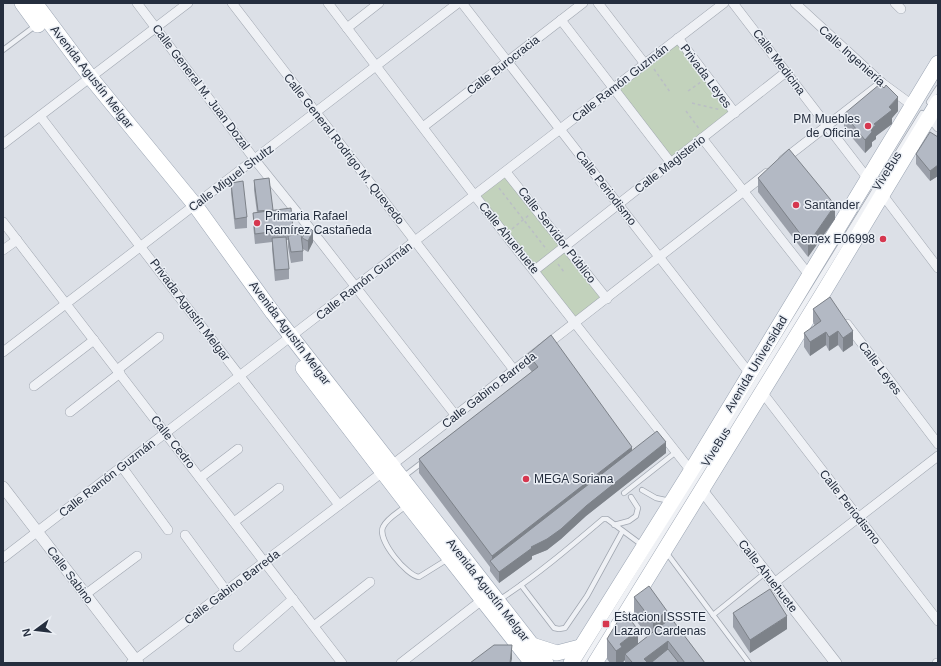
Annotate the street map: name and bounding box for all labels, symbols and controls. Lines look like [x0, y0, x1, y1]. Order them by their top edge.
street label: Calle General M. Juan Dozal [149, 22, 253, 152]
street label: Avenida Agustín Melgar [48, 23, 136, 131]
street label: Calle Ingeniería [816, 23, 888, 90]
street label: Calle Medicina [750, 26, 808, 98]
street label: Calle Burocracia [464, 32, 542, 98]
street label: Calle Ramón Guzmán [569, 41, 671, 125]
street label: Privada Leyes [678, 41, 734, 111]
street label: Calle General Rodrigo M. Quevedo [281, 71, 407, 227]
place label: PM Muebles de Oficina [793, 112, 860, 140]
marker: PM Muebles de Oficina [863, 121, 873, 131]
street label: Calle Magisterio [632, 132, 708, 196]
street label: Calle Miguel Shultz [186, 142, 276, 214]
street label: Calle Periodismo [573, 148, 640, 228]
street label: ViveBus [869, 149, 905, 193]
street label: Calle Servidor Público [515, 184, 599, 286]
place label: Santander [804, 198, 859, 212]
street label: Calle Ahuehuete [476, 199, 542, 277]
marker: Santander [791, 200, 801, 210]
place label: Primaria Rafael Ramírez Castañeda [265, 209, 372, 237]
marker: Primaria Rafael Ramírez Castañeda [252, 218, 262, 228]
place label: Pemex E06998 [793, 232, 875, 246]
marker: Pemex E06998 [878, 234, 888, 244]
street label: Calle Ramón Guzmán [313, 239, 415, 323]
street label: Privada Agustín Melgar [147, 256, 233, 364]
street label: Avenida Agustín Melgar [246, 278, 334, 388]
street label: Avenida Universidad [722, 313, 790, 415]
street label: Calle Leyes [856, 339, 904, 397]
street label: Calle Gabino Barreda [439, 349, 539, 431]
street label: Calle Cedro [148, 413, 198, 472]
street label: ViveBus [698, 425, 734, 469]
street label: Calle Ramón Guzmán [56, 436, 158, 520]
street label: Calle Periodismo [817, 467, 884, 547]
place label: MEGA Soriana [534, 472, 614, 486]
marker: MEGA Soriana [521, 474, 531, 484]
street label: Avenida Agustín Melgar [444, 536, 532, 644]
street label: Calle Ahuehuete [735, 537, 801, 615]
street label: Calle Sabino [44, 544, 96, 607]
street label: Calle Gabino Barreda [182, 546, 283, 627]
north arrow [16, 610, 56, 650]
place label: Estacion ISSSTE Lazaro Cardenas [614, 610, 706, 638]
marker: Estacion ISSSTE Lazaro Cardenas [601, 619, 611, 629]
text: N [20, 627, 33, 638]

